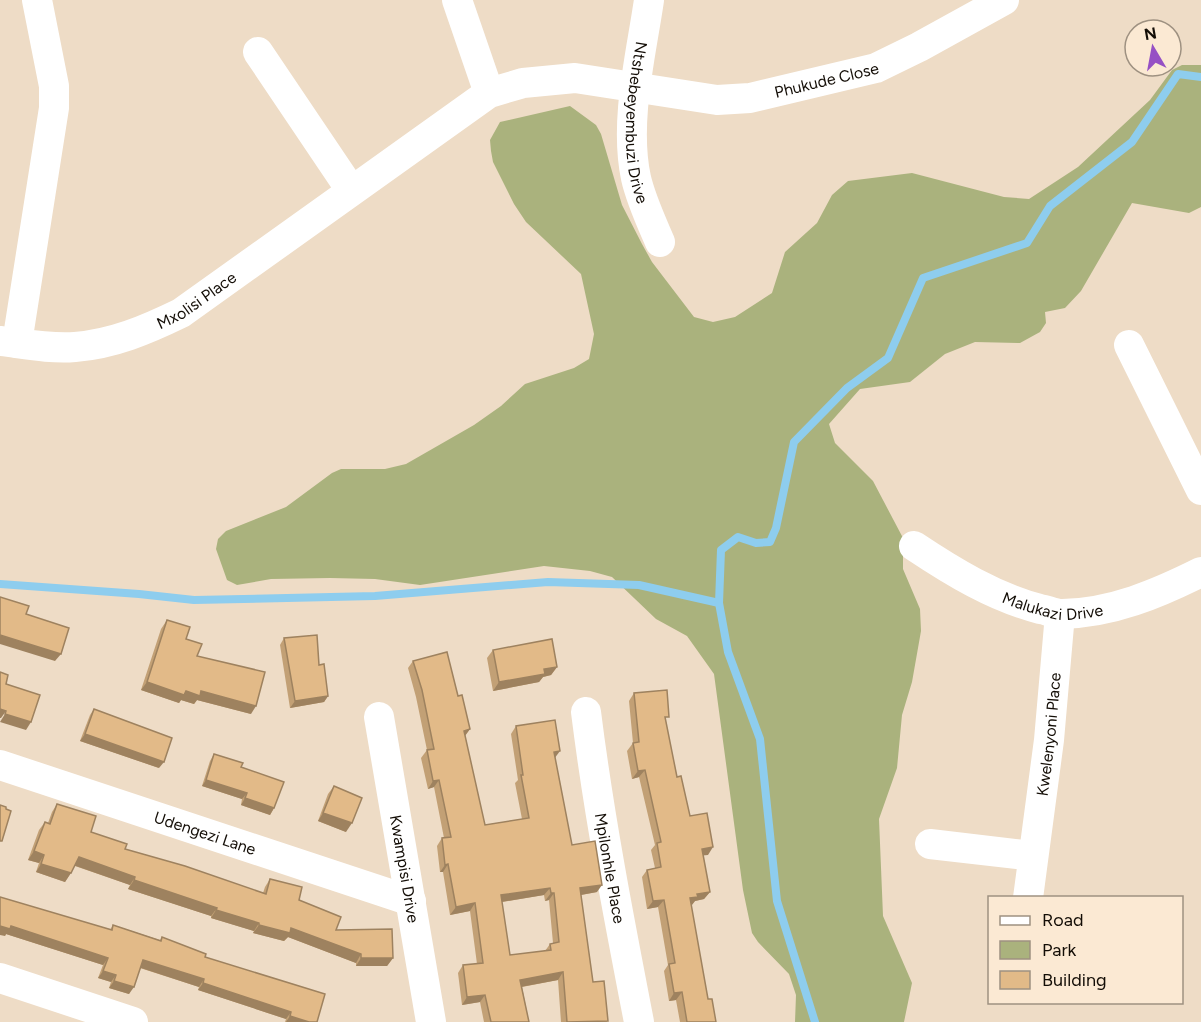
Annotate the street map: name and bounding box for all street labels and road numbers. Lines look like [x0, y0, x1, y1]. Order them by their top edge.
street label: Ntshebeyembuzi Drive [622, 40, 653, 206]
street label: Phukude Close [773, 58, 881, 101]
street label: Mxolisi Place [153, 267, 240, 333]
street label: Malukazi Drive [1000, 588, 1105, 624]
street label: Kwelenyoni Place [1032, 671, 1064, 797]
street label: Udengezi Lane [152, 807, 259, 859]
street label: Mpilonhle Place [591, 811, 629, 925]
street label: Kwampisi Drive [386, 813, 423, 924]

